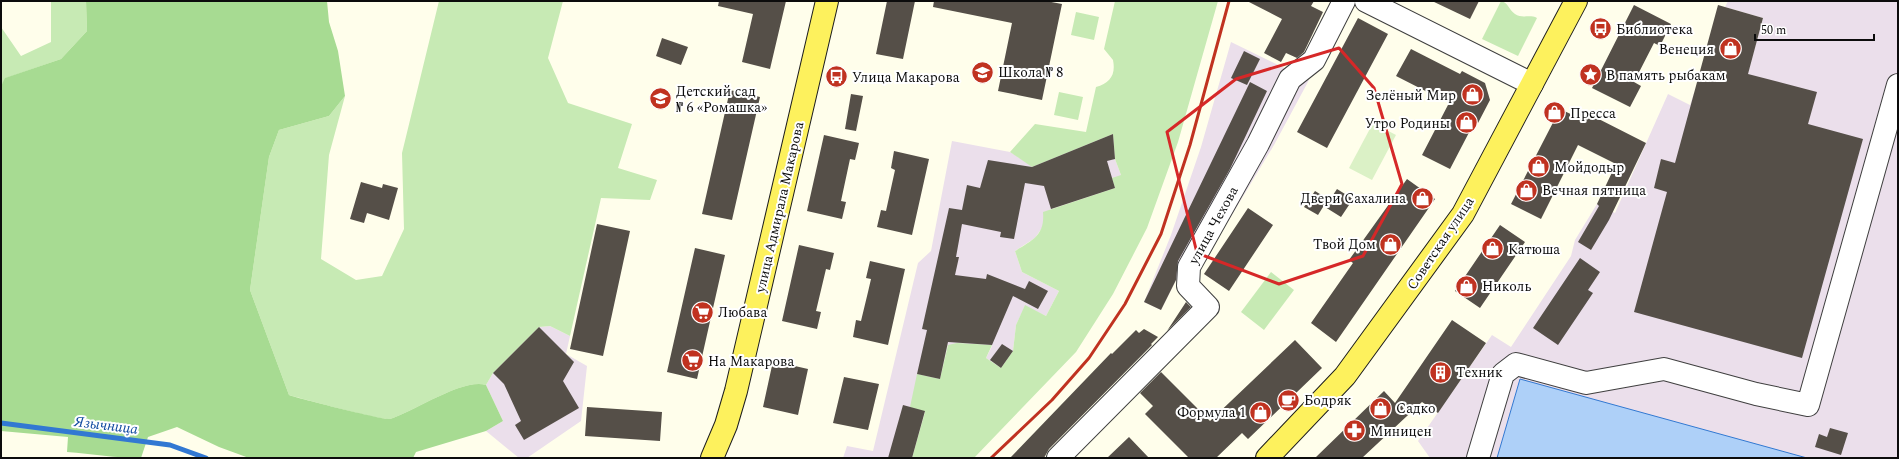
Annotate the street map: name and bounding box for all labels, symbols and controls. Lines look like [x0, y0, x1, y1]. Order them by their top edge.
bus stop icon: Библиотека [1587, 16, 1613, 42]
scale bar [1755, 16, 1874, 42]
place label: Библиотека [1616, 19, 1693, 40]
text: 50 m [1761, 21, 1786, 40]
shop icon: Венеция [1717, 36, 1743, 62]
place label: Венеция [1659, 39, 1714, 60]
school or university icon: Школа № 8 [969, 59, 995, 85]
place label: Школа № 8 [998, 62, 1063, 83]
place icon: В память рыбакам [1578, 62, 1604, 88]
bus stop icon: Улица Макарова [824, 64, 850, 90]
place label: В память рыбакам [1606, 65, 1726, 86]
place label: Улица Макарова [852, 67, 960, 88]
place label: Детский сад № 6 «Ромашка» [676, 81, 767, 118]
shop icon: Зелёный Мир [1459, 82, 1485, 108]
place label: Зелёный Мир [1365, 85, 1456, 106]
school or university icon: Детский сад № 6 «Ромашка» [648, 86, 674, 112]
shop icon: Пресса [1541, 100, 1567, 126]
place label: Пресса [1570, 103, 1616, 124]
shop icon: Утро Родины [1453, 110, 1479, 136]
place label: Утро Родины [1365, 113, 1450, 134]
street label: улица Адмирала Макарова [749, 119, 809, 296]
shop icon: Мойдодыр [1525, 154, 1551, 180]
place label: Мойдодыр [1554, 157, 1624, 178]
shop icon: Вечная пятница [1513, 177, 1539, 203]
place label: Вечная пятница [1542, 180, 1646, 201]
street label: улица Чехова [1183, 182, 1244, 269]
shop icon: Двери Сахалина [1409, 185, 1435, 211]
place label: Двери Сахалина [1300, 188, 1406, 209]
street label: Советская улица [1401, 192, 1479, 294]
shop icon: Твой Дом [1378, 231, 1404, 257]
place label: Твой Дом [1313, 234, 1376, 255]
shop icon: Катюша [1480, 236, 1506, 262]
place label: Катюша [1508, 239, 1560, 260]
shop icon: Николь [1454, 273, 1480, 299]
place label: Николь [1482, 276, 1531, 297]
supermarket icon: Любава [690, 299, 716, 325]
place label: Любава [718, 302, 767, 323]
supermarket icon: На Макарова [679, 348, 705, 374]
place label: На Макарова [708, 351, 794, 372]
building icon: Техник [1428, 359, 1454, 385]
place label: Техник [1456, 362, 1503, 383]
cafe icon: Бодряк [1275, 387, 1301, 413]
place label: Бодряк [1304, 390, 1352, 411]
shop icon: Садко [1367, 395, 1393, 421]
place label: Садко [1396, 398, 1436, 419]
shop icon: Формула 1 [1248, 399, 1274, 425]
place label: Формула 1 [1177, 402, 1246, 423]
water label: Язычница [72, 410, 140, 441]
pharmacy icon: Миницен [1341, 418, 1367, 444]
place label: Миницен [1370, 421, 1432, 442]

